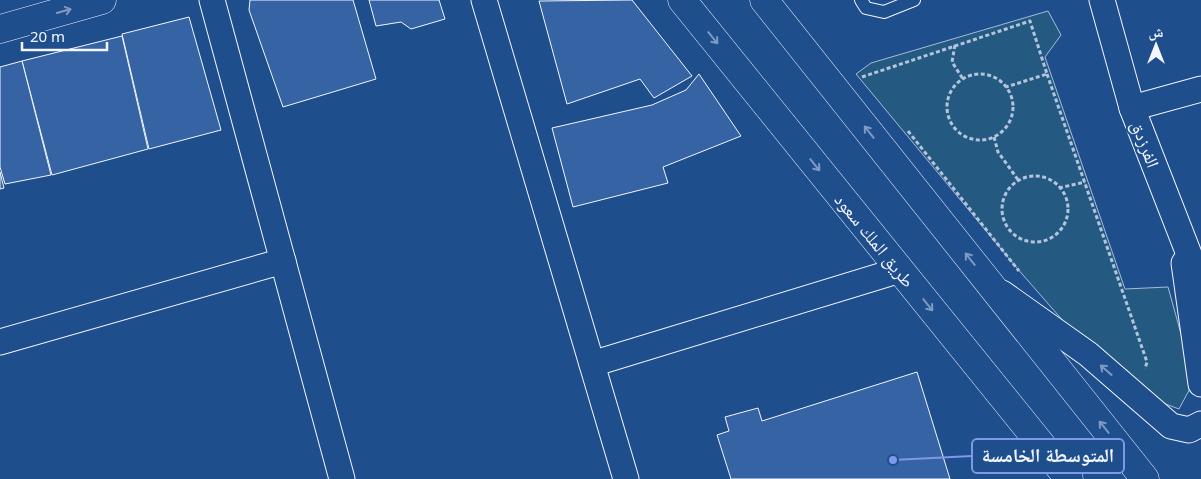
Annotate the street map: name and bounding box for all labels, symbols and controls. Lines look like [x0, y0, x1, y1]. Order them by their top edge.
one-way arrow [55, 6, 71, 15]
scale bar [22, 20, 108, 52]
north arrow [1131, 20, 1181, 70]
text: ش [1149, 22, 1164, 41]
text: 20 m [30, 26, 65, 46]
one-way arrow [707, 31, 718, 44]
street label: الفرزدق [1126, 117, 1166, 171]
one-way arrow [863, 125, 874, 138]
one-way arrow [809, 158, 820, 171]
street label: طريق الملك سعود [830, 188, 920, 292]
one-way arrow [964, 253, 975, 266]
one-way arrow [922, 298, 933, 311]
one-way arrow [1099, 364, 1112, 375]
one-way arrow [1098, 421, 1109, 434]
callout: المتوسطة الخامسة [972, 439, 1124, 473]
text: المتوسطة الخامسة [982, 442, 1114, 468]

